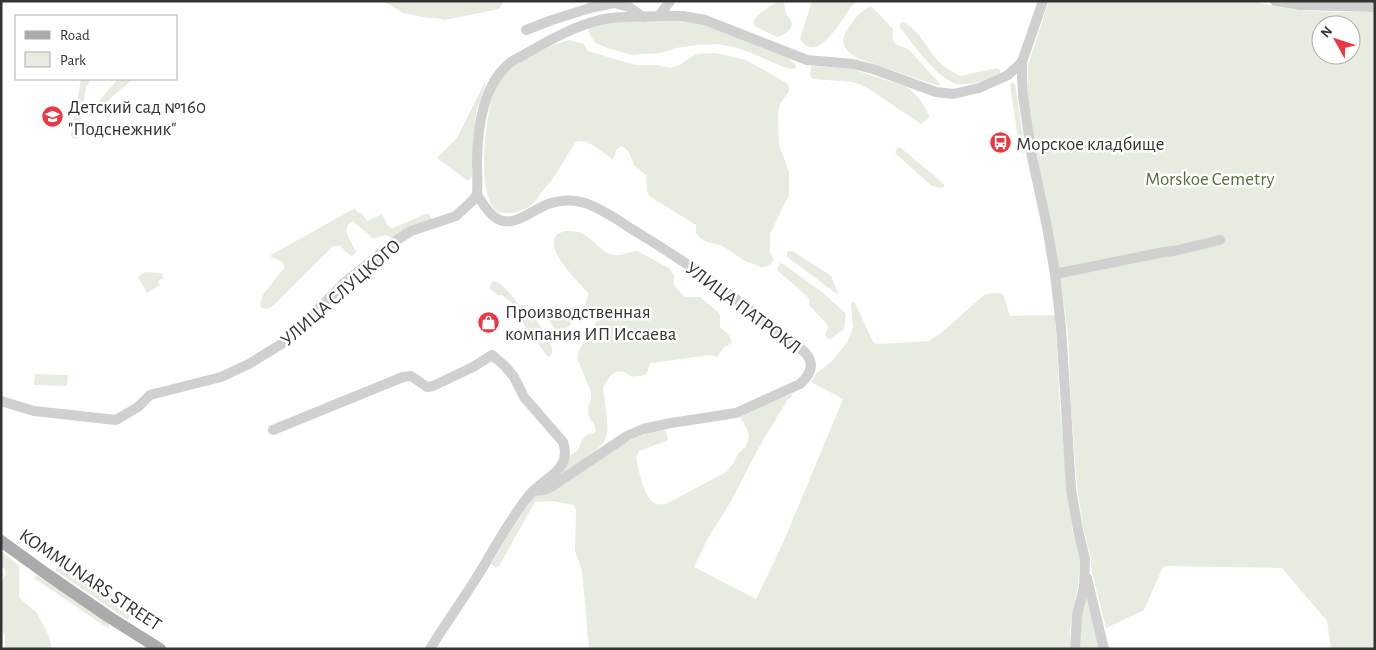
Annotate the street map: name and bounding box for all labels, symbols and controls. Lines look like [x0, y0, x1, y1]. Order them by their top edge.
legend [15, 15, 178, 80]
north arrow [1311, 15, 1361, 65]
text: N [1318, 24, 1335, 41]
text: Road [60, 28, 90, 43]
text: Park [60, 53, 86, 68]
place label: Детский сад №160 "Подснежник" [68, 98, 206, 139]
school or university icon: Детский сад №160 "Подснежник" [40, 105, 64, 129]
bus stop icon: Морское кладбище [988, 131, 1012, 155]
place label: Морское кладбище [1016, 135, 1165, 154]
park label: Morskoe Cemetry [1145, 170, 1275, 189]
street label: УЛИЦА СЛУЦКОГО [277, 236, 405, 350]
street label: УЛИЦА ПАТРОКЛ [682, 259, 804, 358]
place label: Производственная компания ИП Иссаева [505, 303, 677, 344]
shop icon: Производственная компания ИП Иссаева [477, 310, 501, 334]
street label: KOMMUNARS STREET [16, 526, 165, 635]

